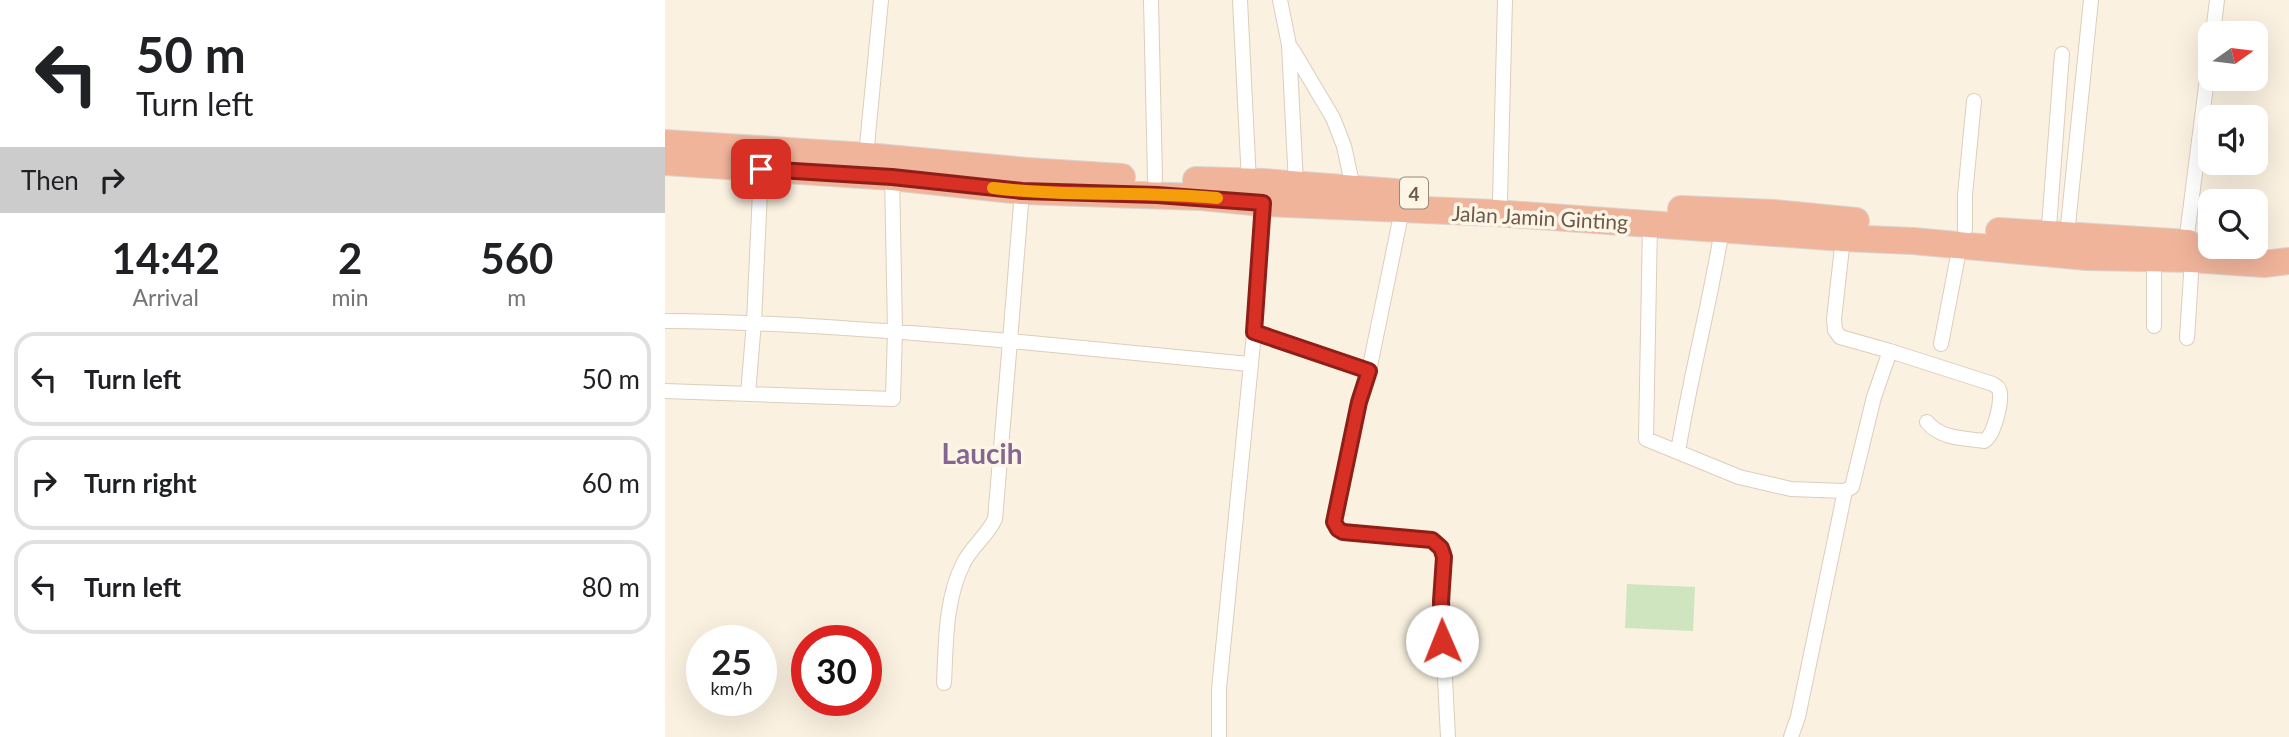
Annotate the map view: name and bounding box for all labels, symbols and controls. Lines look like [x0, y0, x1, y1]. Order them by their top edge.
north arrow [2198, 21, 2268, 91]
map controls [2198, 21, 2268, 259]
text: 50 m [136, 25, 246, 83]
icon: left [21, 28, 112, 119]
text: Turn left [136, 84, 253, 123]
button: sound [2198, 105, 2268, 175]
pin [731, 139, 791, 199]
icon: arrive [742, 150, 780, 188]
icon: right [93, 161, 131, 199]
text: Then [21, 164, 79, 196]
road number: 4 [1400, 178, 1428, 209]
button: search [2198, 189, 2268, 259]
street label: Jalan Jamin Ginting [1451, 200, 1629, 234]
text: 14:42 [112, 233, 220, 283]
text: 2 [338, 233, 362, 283]
text: 560 [480, 233, 553, 283]
text: Arrival [133, 283, 199, 311]
text: min [331, 283, 369, 311]
text: m [507, 283, 526, 311]
icon: left [25, 360, 63, 398]
text: Turn left [84, 363, 181, 395]
text: 50 m [582, 363, 640, 395]
district label: Laucih [942, 436, 1022, 470]
icon: right [25, 464, 63, 502]
text: Turn right [84, 467, 197, 499]
text: 60 m [582, 467, 640, 499]
icon: left [25, 568, 63, 606]
text: Turn left [84, 571, 181, 603]
text: 80 m [582, 571, 640, 603]
position arrow [1405, 604, 1479, 678]
speed limit sign: 30 [791, 625, 882, 716]
text: 25 [711, 640, 752, 682]
text: km/h [710, 677, 753, 699]

